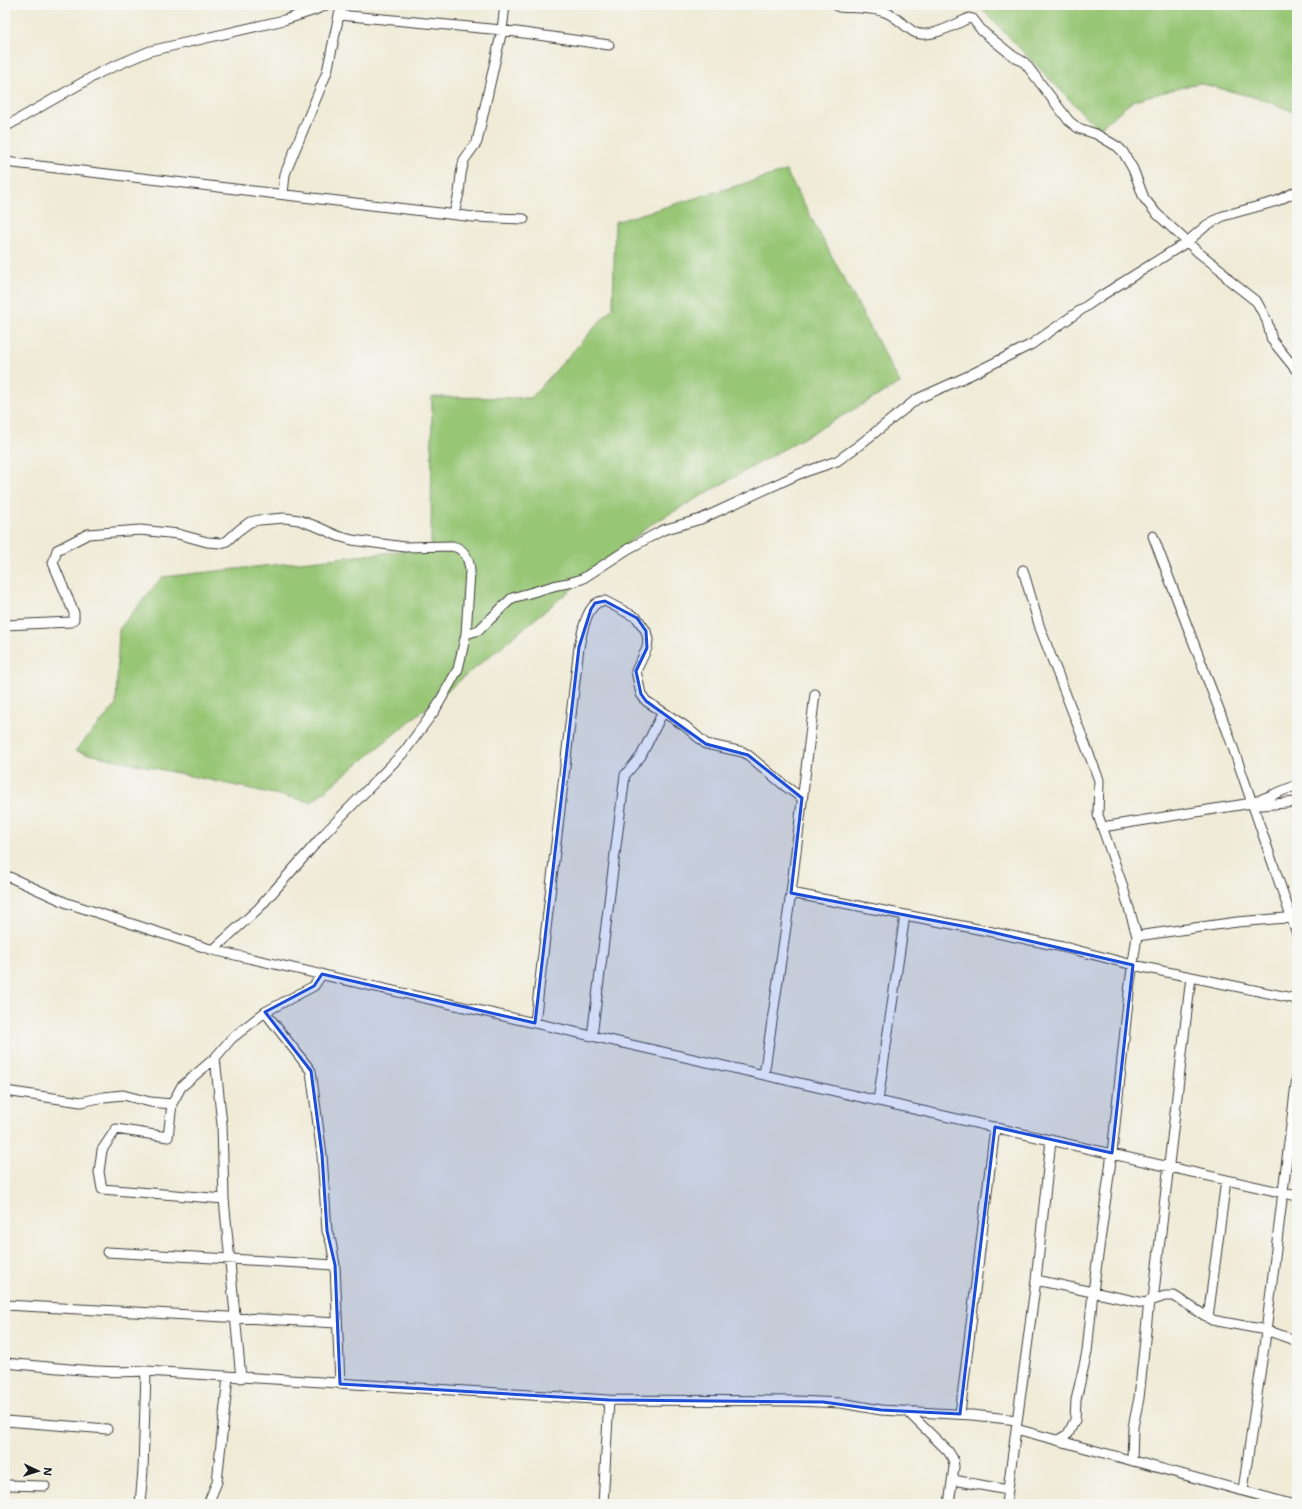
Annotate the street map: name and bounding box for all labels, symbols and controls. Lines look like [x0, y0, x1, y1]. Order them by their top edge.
north arrow [18, 1451, 58, 1491]
text: N [40, 1467, 55, 1477]

